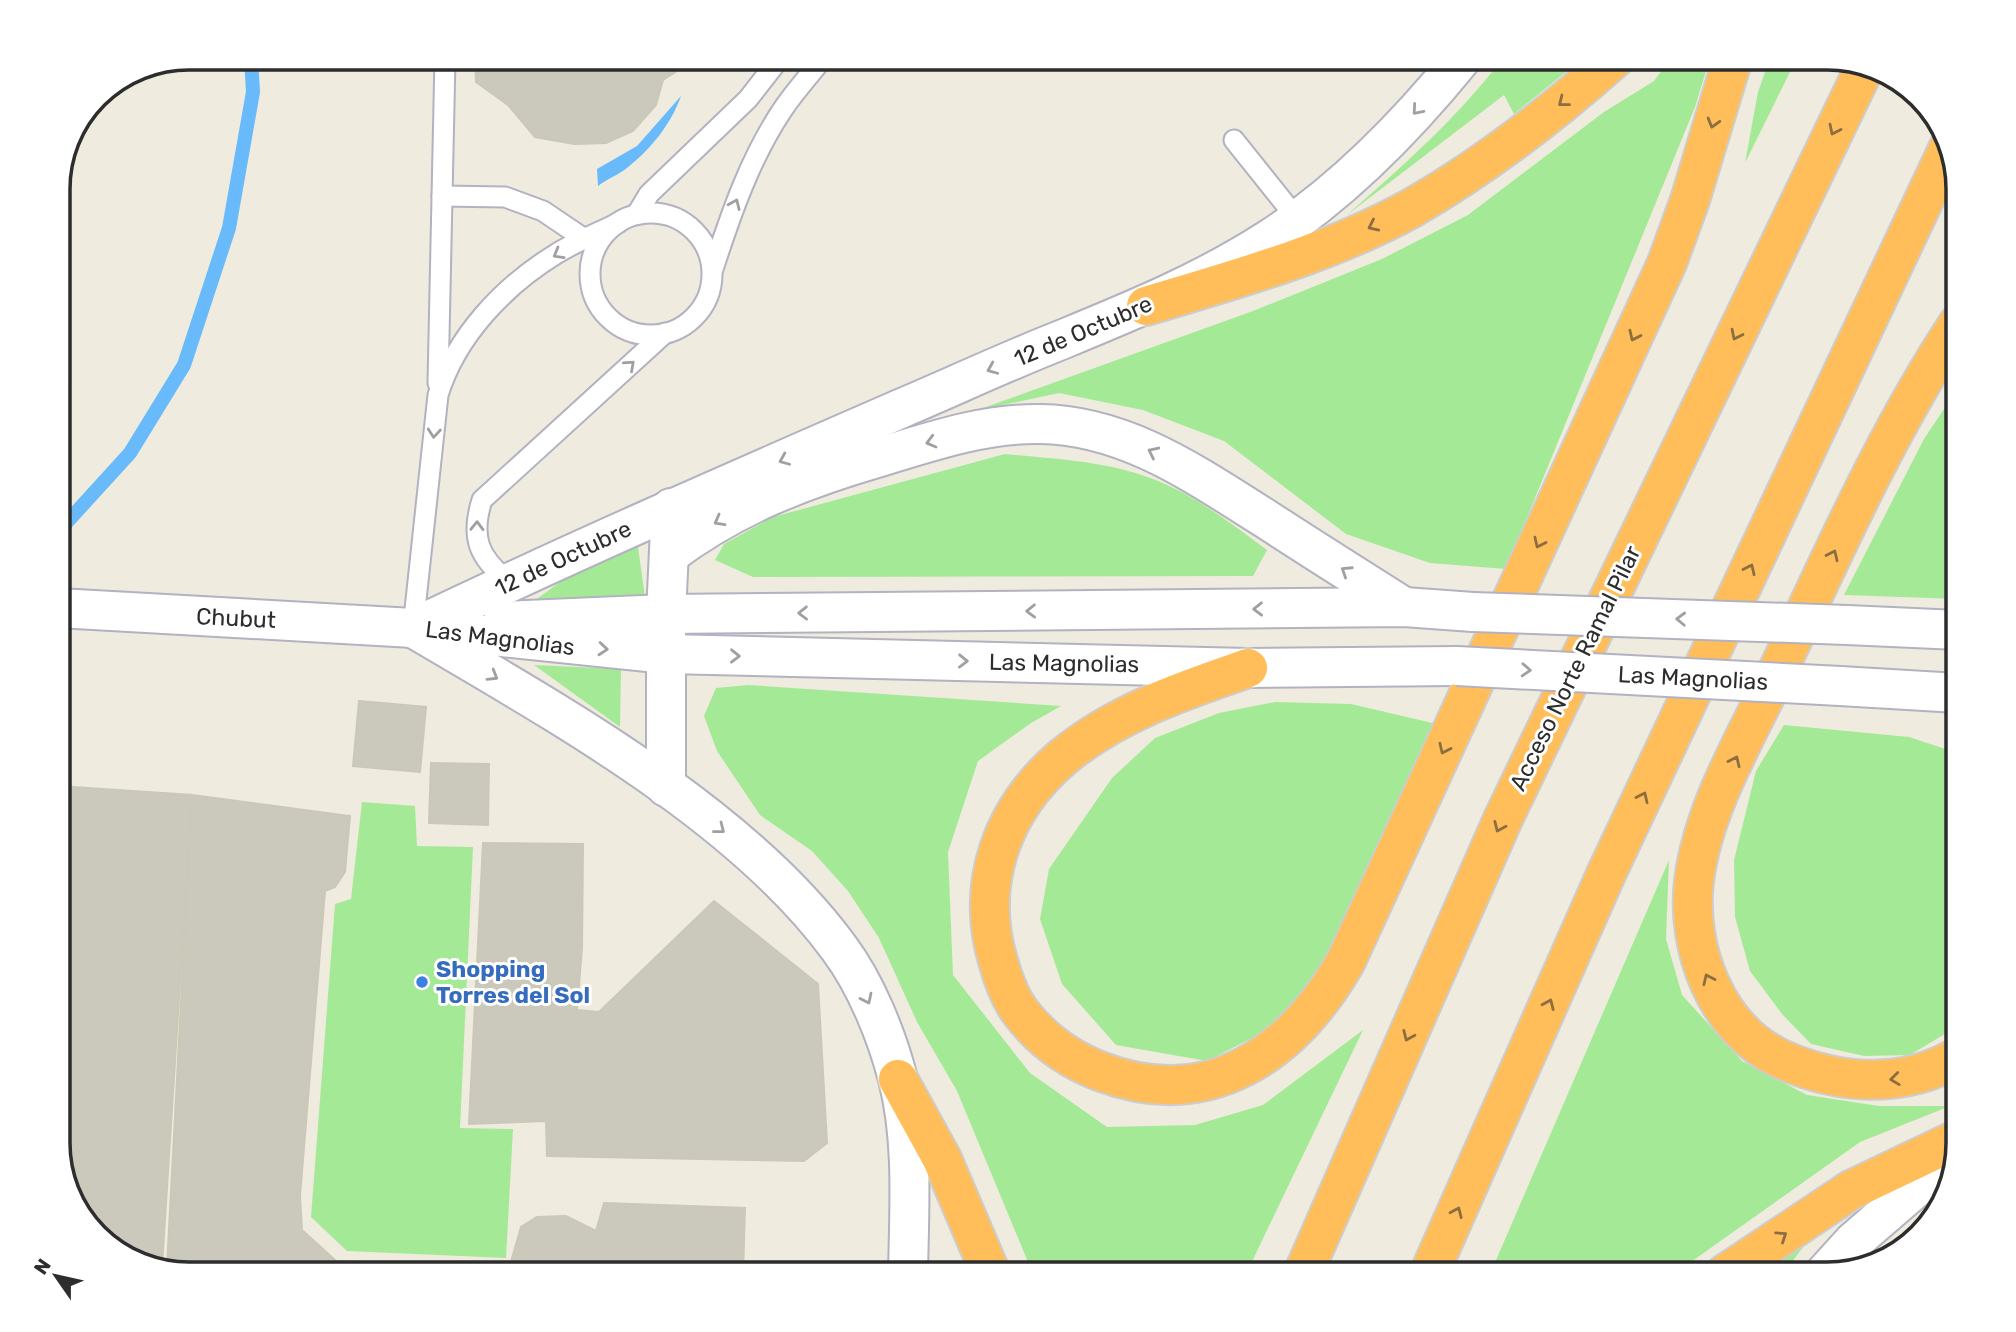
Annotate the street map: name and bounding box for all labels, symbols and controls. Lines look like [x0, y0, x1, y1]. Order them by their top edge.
one-way arrow [1558, 94, 1571, 107]
one-way arrow [1413, 101, 1425, 114]
one-way arrow [1706, 117, 1721, 129]
one-way arrow [1829, 123, 1843, 136]
one-way arrow [727, 199, 741, 212]
one-way arrow [1368, 218, 1380, 232]
one-way arrow [552, 246, 565, 259]
street label: 12 de Octubre [1010, 289, 1156, 373]
one-way arrow [1730, 328, 1744, 340]
one-way arrow [1628, 329, 1642, 341]
one-way arrow [622, 361, 635, 373]
one-way arrow [987, 361, 1000, 375]
one-way arrow [427, 428, 442, 439]
one-way arrow [925, 434, 937, 448]
one-way arrow [1148, 446, 1160, 460]
one-way arrow [778, 452, 791, 466]
one-way arrow [713, 513, 726, 526]
street label: 12 de Octubre [490, 514, 636, 602]
one-way arrow [470, 520, 485, 531]
one-way arrow [1533, 535, 1547, 548]
street label: Acceso Norte Ramal Pilar [1503, 541, 1647, 795]
one-way arrow [1824, 550, 1838, 562]
one-way arrow [1742, 564, 1756, 576]
one-way arrow [1341, 566, 1354, 579]
one-way arrow [1253, 601, 1263, 617]
street label: Chubut [195, 602, 277, 634]
one-way arrow [1025, 603, 1036, 619]
one-way arrow [798, 605, 808, 621]
one-way arrow [1675, 612, 1686, 627]
street label: Las Magnolias [424, 615, 576, 661]
one-way arrow [598, 641, 609, 656]
one-way arrow [730, 648, 741, 664]
street label: Las Magnolias [989, 648, 1139, 678]
one-way arrow [958, 653, 968, 669]
street label: Las Magnolias [1617, 660, 1769, 696]
one-way arrow [1520, 662, 1531, 677]
one-way arrow [486, 667, 499, 680]
one-way arrow [1438, 742, 1452, 754]
one-way arrow [1727, 756, 1741, 768]
one-way arrow [1635, 792, 1649, 804]
one-way arrow [1493, 820, 1507, 833]
one-way arrow [712, 821, 724, 834]
place label: Shopping Torres del Sol [436, 955, 590, 1009]
marker: Shopping Torres del Sol [414, 974, 430, 990]
one-way arrow [1703, 974, 1717, 986]
one-way arrow [858, 992, 872, 1004]
one-way arrow [1541, 999, 1555, 1011]
one-way arrow [1402, 1029, 1416, 1041]
one-way arrow [1889, 1071, 1900, 1086]
one-way arrow [1449, 1207, 1463, 1219]
one-way arrow [1774, 1231, 1787, 1244]
north arrow [21, 1241, 91, 1311]
text: N [29, 1255, 56, 1279]

